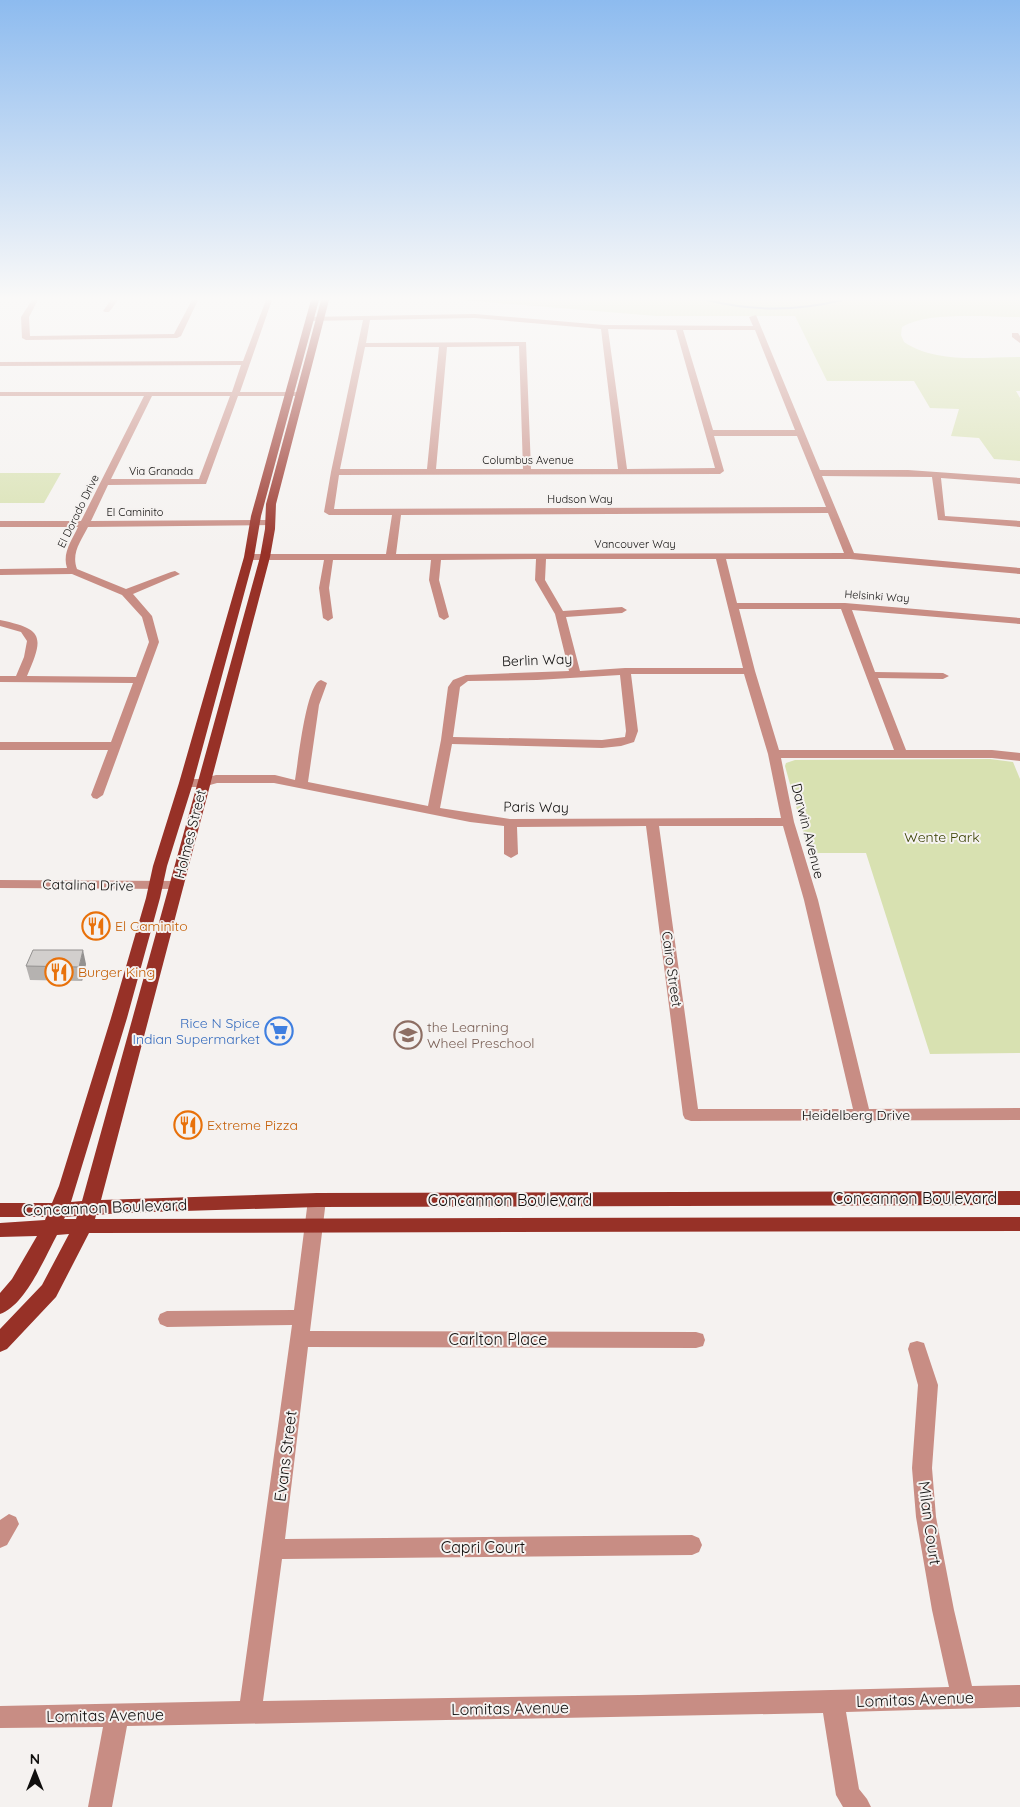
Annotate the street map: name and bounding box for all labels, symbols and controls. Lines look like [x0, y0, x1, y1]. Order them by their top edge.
street label: Columbus Avenue [482, 453, 574, 467]
street label: Via Granada [129, 464, 193, 478]
street label: El Dorado Drive [54, 472, 102, 550]
street label: Hudson Way [547, 492, 613, 506]
street label: El Caminito [106, 505, 164, 519]
street label: Vancouver Way [594, 537, 676, 551]
street label: Helsinki Way [844, 587, 910, 605]
street label: Berlin Way [502, 650, 572, 670]
street label: Darwin Avenue [787, 781, 829, 881]
street label: Holmes Street [170, 787, 210, 880]
street label: Paris Way [503, 797, 569, 817]
park label: Wente Park [904, 828, 980, 846]
street label: Catalina Drive [42, 875, 134, 895]
restaurant icon: El Caminito [81, 911, 111, 941]
place label: El Caminito [115, 917, 188, 935]
street label: Cairo Street [658, 930, 686, 1008]
restaurant icon: Burger King [44, 957, 74, 987]
place label: Burger King [78, 963, 155, 981]
place label: Rice N Spice Indian Supermarket [132, 1014, 260, 1048]
supermarket icon: Rice N Spice Indian Supermarket [264, 1016, 294, 1046]
place label: the Learning Wheel Preschool [427, 1018, 535, 1052]
school or university icon: the Learning Wheel Preschool [393, 1020, 423, 1050]
street label: Heidelberg Drive [802, 1106, 910, 1124]
restaurant icon: Extreme Pizza [173, 1110, 203, 1140]
place label: Extreme Pizza [207, 1116, 298, 1134]
street label: Concannon Boulevard [833, 1188, 997, 1208]
street label: Concannon Boulevard [428, 1190, 592, 1210]
street label: Concannon Boulevard [22, 1194, 188, 1220]
street label: Carlton Place [449, 1329, 547, 1349]
street label: Evans Street [269, 1409, 301, 1503]
street label: Milan Court [914, 1480, 946, 1566]
street label: Capri Court [441, 1537, 525, 1557]
street label: Lomitas Avenue [856, 1687, 974, 1711]
street label: Lomitas Avenue [451, 1697, 569, 1719]
street label: Lomitas Avenue [46, 1704, 164, 1726]
north arrow [10, 1747, 60, 1797]
text: N [30, 1750, 40, 1768]

